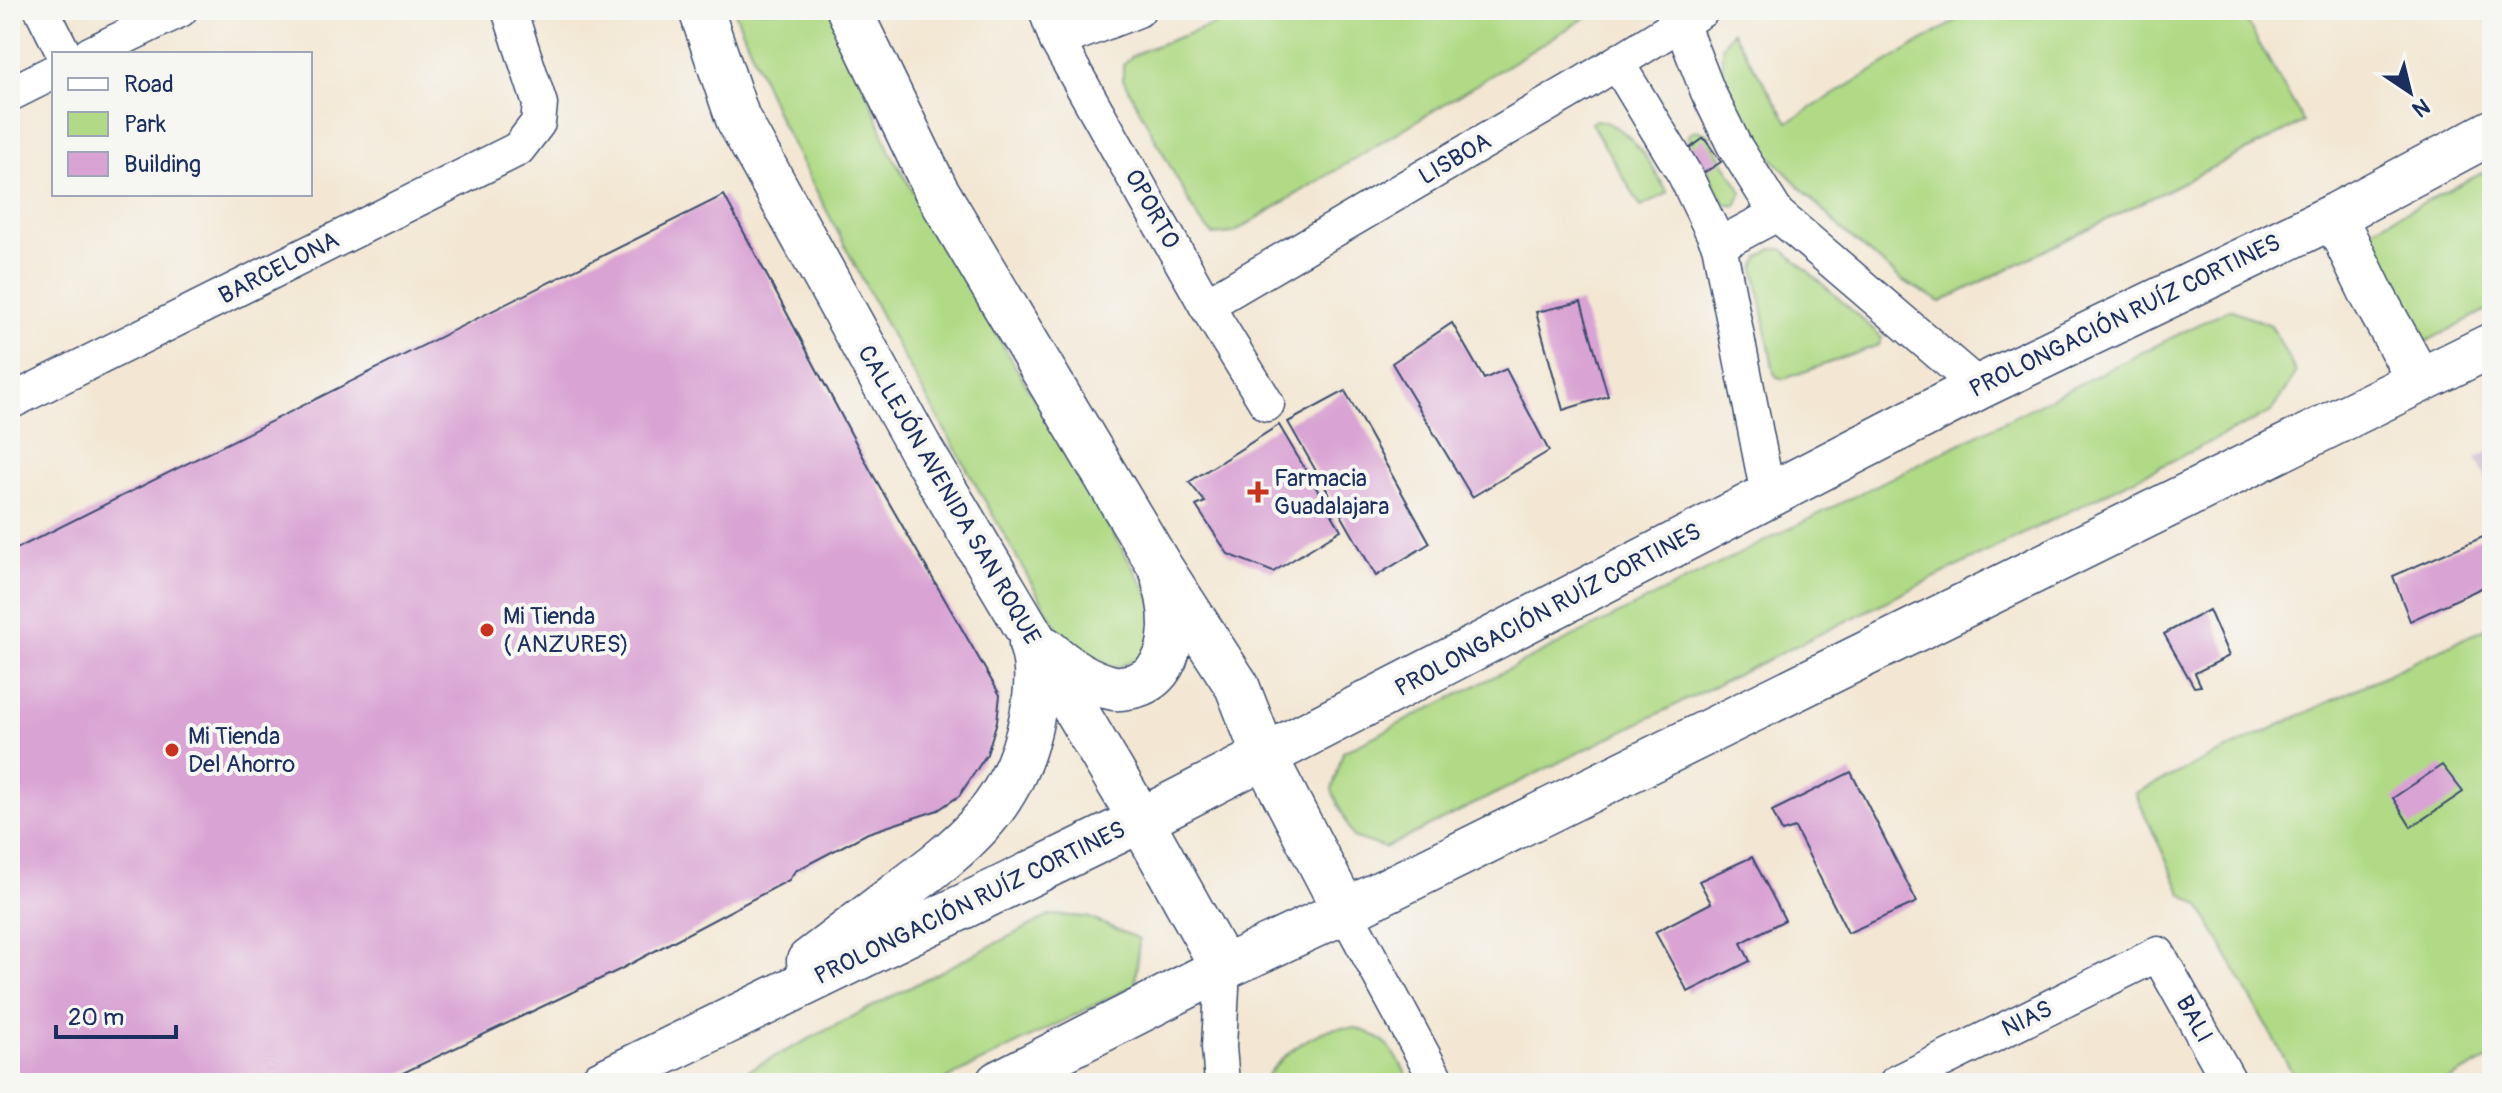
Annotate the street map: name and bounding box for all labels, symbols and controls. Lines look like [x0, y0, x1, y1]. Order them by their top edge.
legend [52, 52, 312, 196]
north arrow [2370, 52, 2450, 132]
text: Road [124, 70, 174, 99]
text: N [2407, 92, 2435, 123]
text: Park [124, 110, 166, 139]
street label: LISBOA [1414, 127, 1496, 191]
text: Building [124, 150, 201, 179]
street label: OPORTO [1118, 164, 1186, 254]
street label: BARCELONA [214, 225, 344, 311]
street label: PROLONGACIÓN RUÍZ CORTINES [1965, 227, 2285, 404]
street label: CALLEJÓN AVENIDA SAN ROQUE [851, 340, 1048, 650]
place label: Farmacia Guadalajara [1274, 464, 1389, 521]
marker: Farmacia Guadalajara [1249, 483, 1267, 501]
street label: PROLONGACIÓN RUÍZ CORTINES [1390, 516, 1706, 703]
place label: Mi Tienda ( ANZURES) [503, 602, 629, 659]
marker: Mi Tienda ( ANZURES) [478, 621, 496, 639]
place label: Mi Tienda Del Ahorro [188, 722, 295, 779]
marker: Mi Tienda Del Ahorro [163, 741, 181, 759]
street label: PROLONGACIÓN RUÍZ CORTINES [810, 814, 1130, 991]
scale bar [56, 989, 176, 1039]
street label: BALI [2169, 990, 2219, 1048]
street label: NIAS [1997, 994, 2057, 1044]
text: 20 m [68, 1003, 124, 1032]

